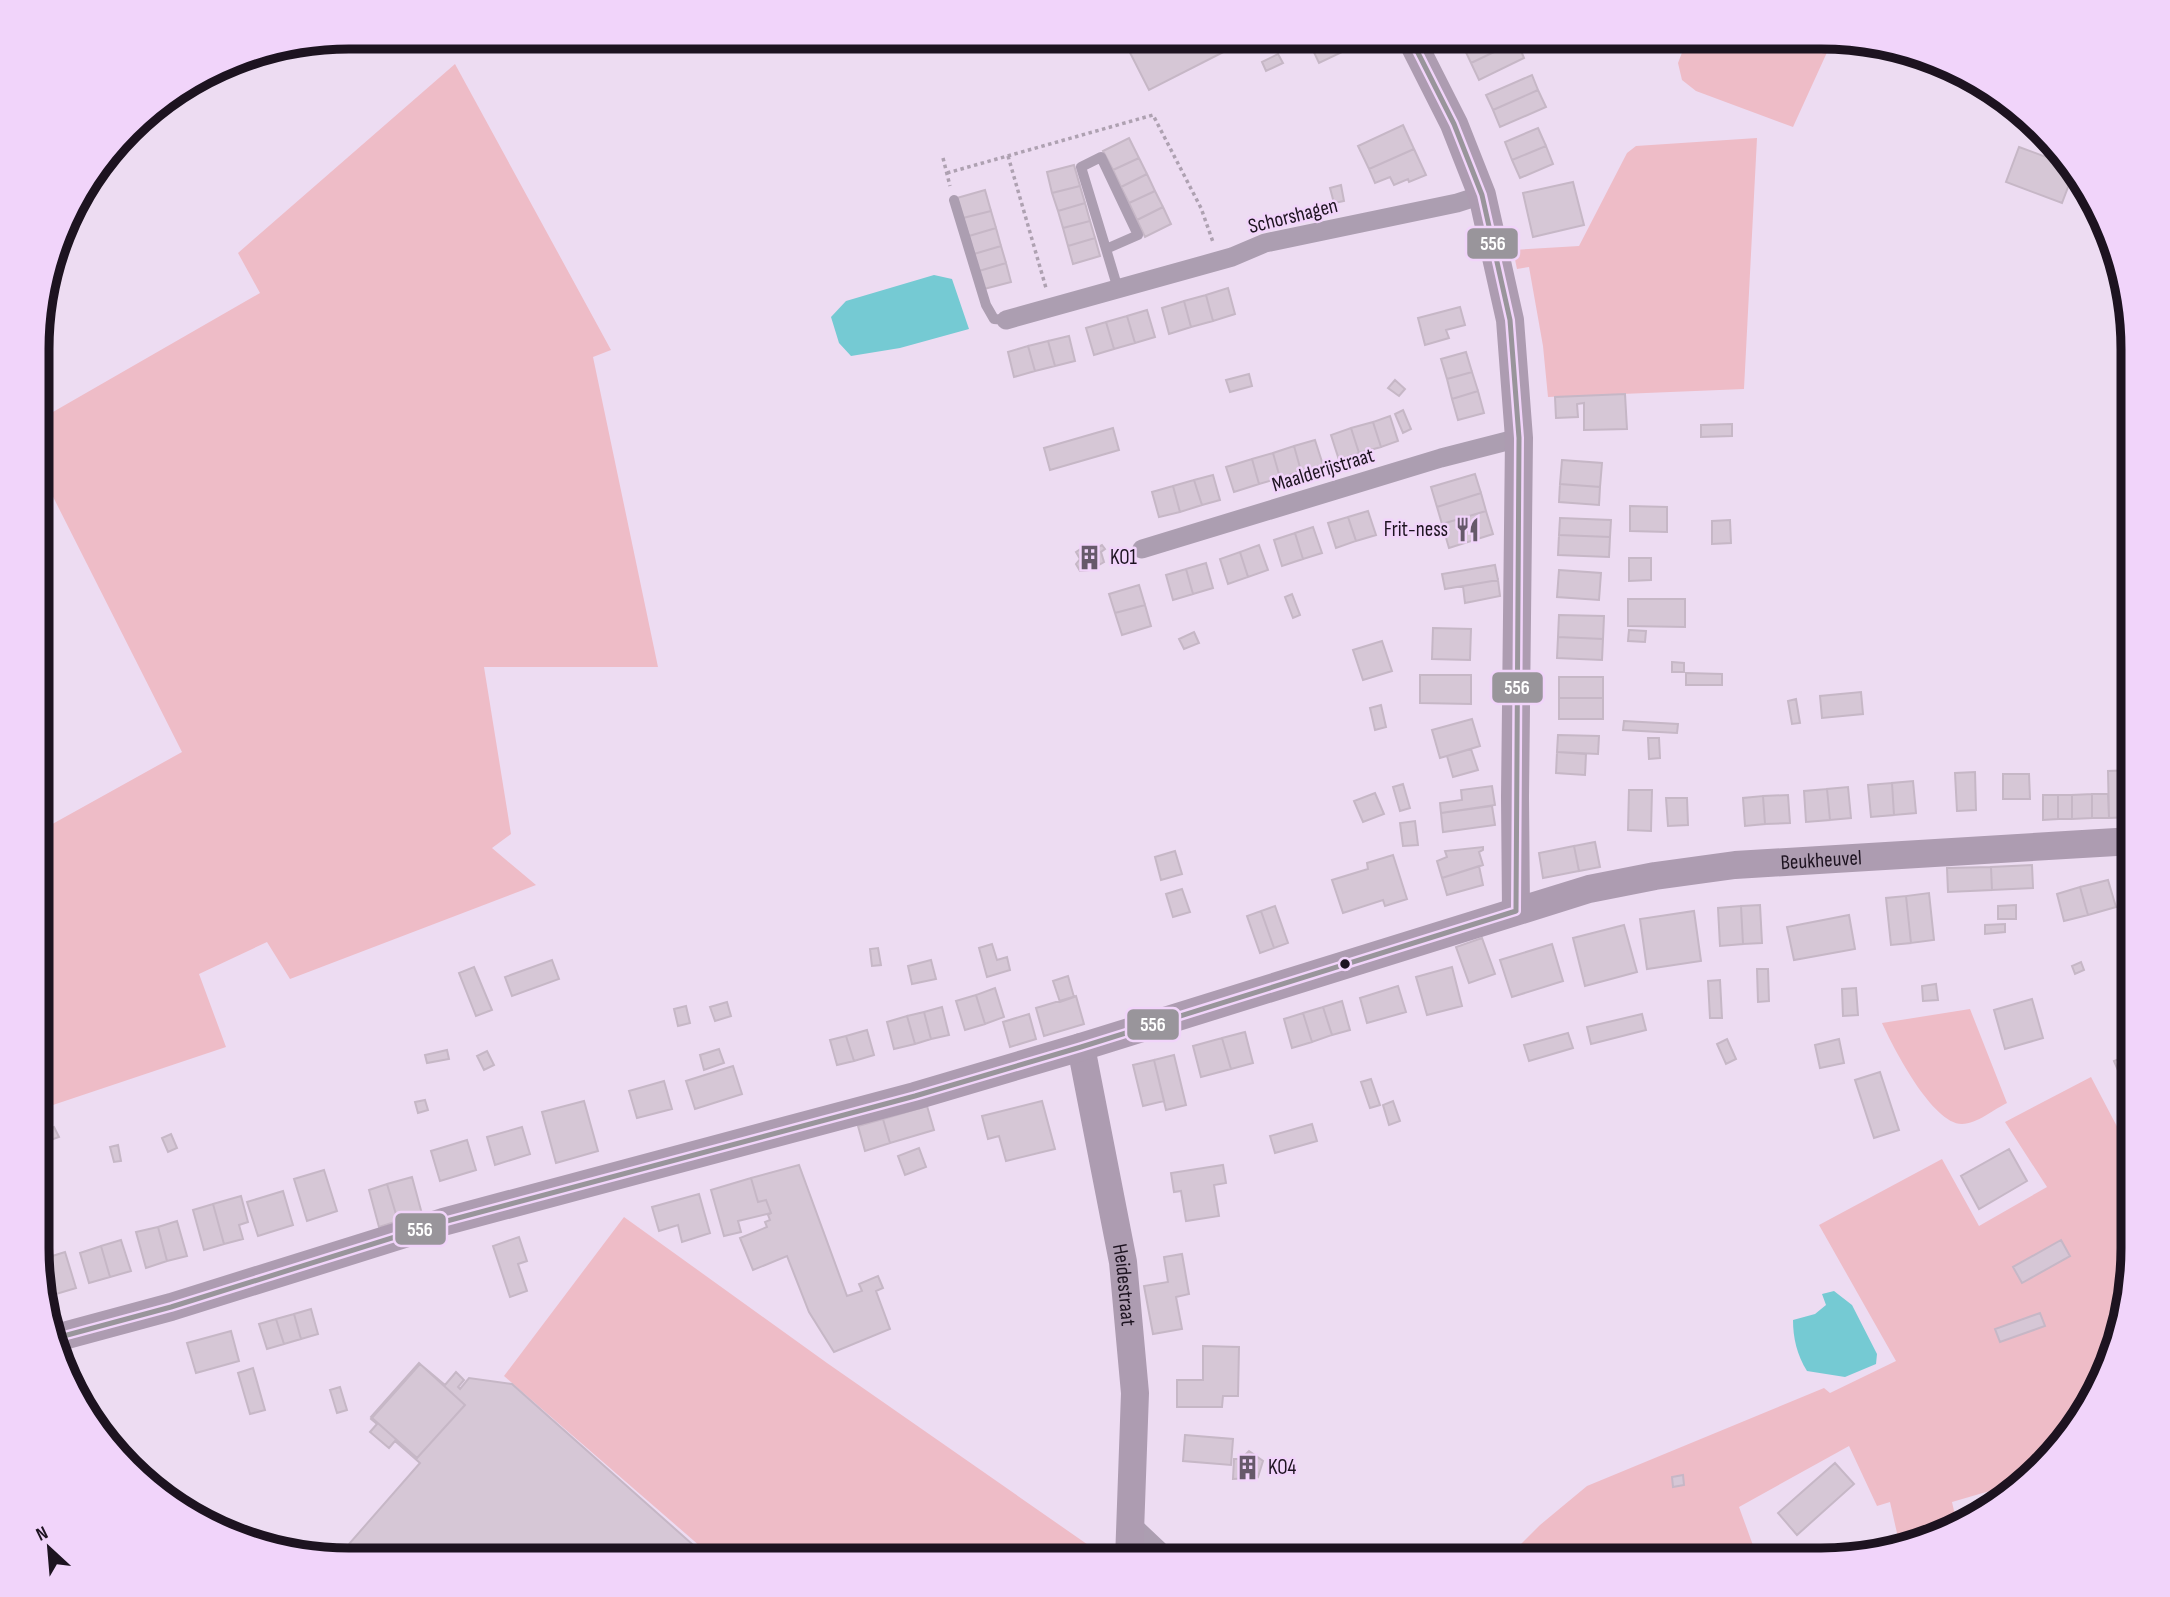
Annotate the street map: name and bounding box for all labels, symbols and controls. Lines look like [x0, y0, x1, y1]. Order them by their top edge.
street label: Schorshagen [1246, 193, 1340, 239]
line badge: 556 [1466, 227, 1519, 260]
text: 556 [1480, 233, 1506, 256]
street label: Maalderijstraat [1269, 443, 1377, 497]
restaurant icon: Frit-ness [1454, 515, 1482, 543]
place label: Frit-ness [1384, 517, 1448, 542]
building icon: KO1 [1076, 543, 1104, 571]
place label: KO1 [1110, 545, 1138, 570]
line badge: 556 [1491, 671, 1544, 704]
text: 556 [1504, 677, 1530, 700]
street label: Beukheuvel [1780, 845, 1862, 875]
unlabelled marker [1338, 957, 1352, 971]
line badge: 556 [1126, 1008, 1180, 1041]
text: 556 [1140, 1014, 1166, 1037]
line badge: 556 [394, 1212, 447, 1246]
text: 556 [407, 1219, 433, 1242]
street label: Heidestraat [1107, 1242, 1141, 1327]
building icon: KO4 [1234, 1453, 1262, 1481]
place label: KO4 [1268, 1455, 1297, 1480]
north arrow [14, 1513, 84, 1583]
text: N [33, 1522, 52, 1547]

